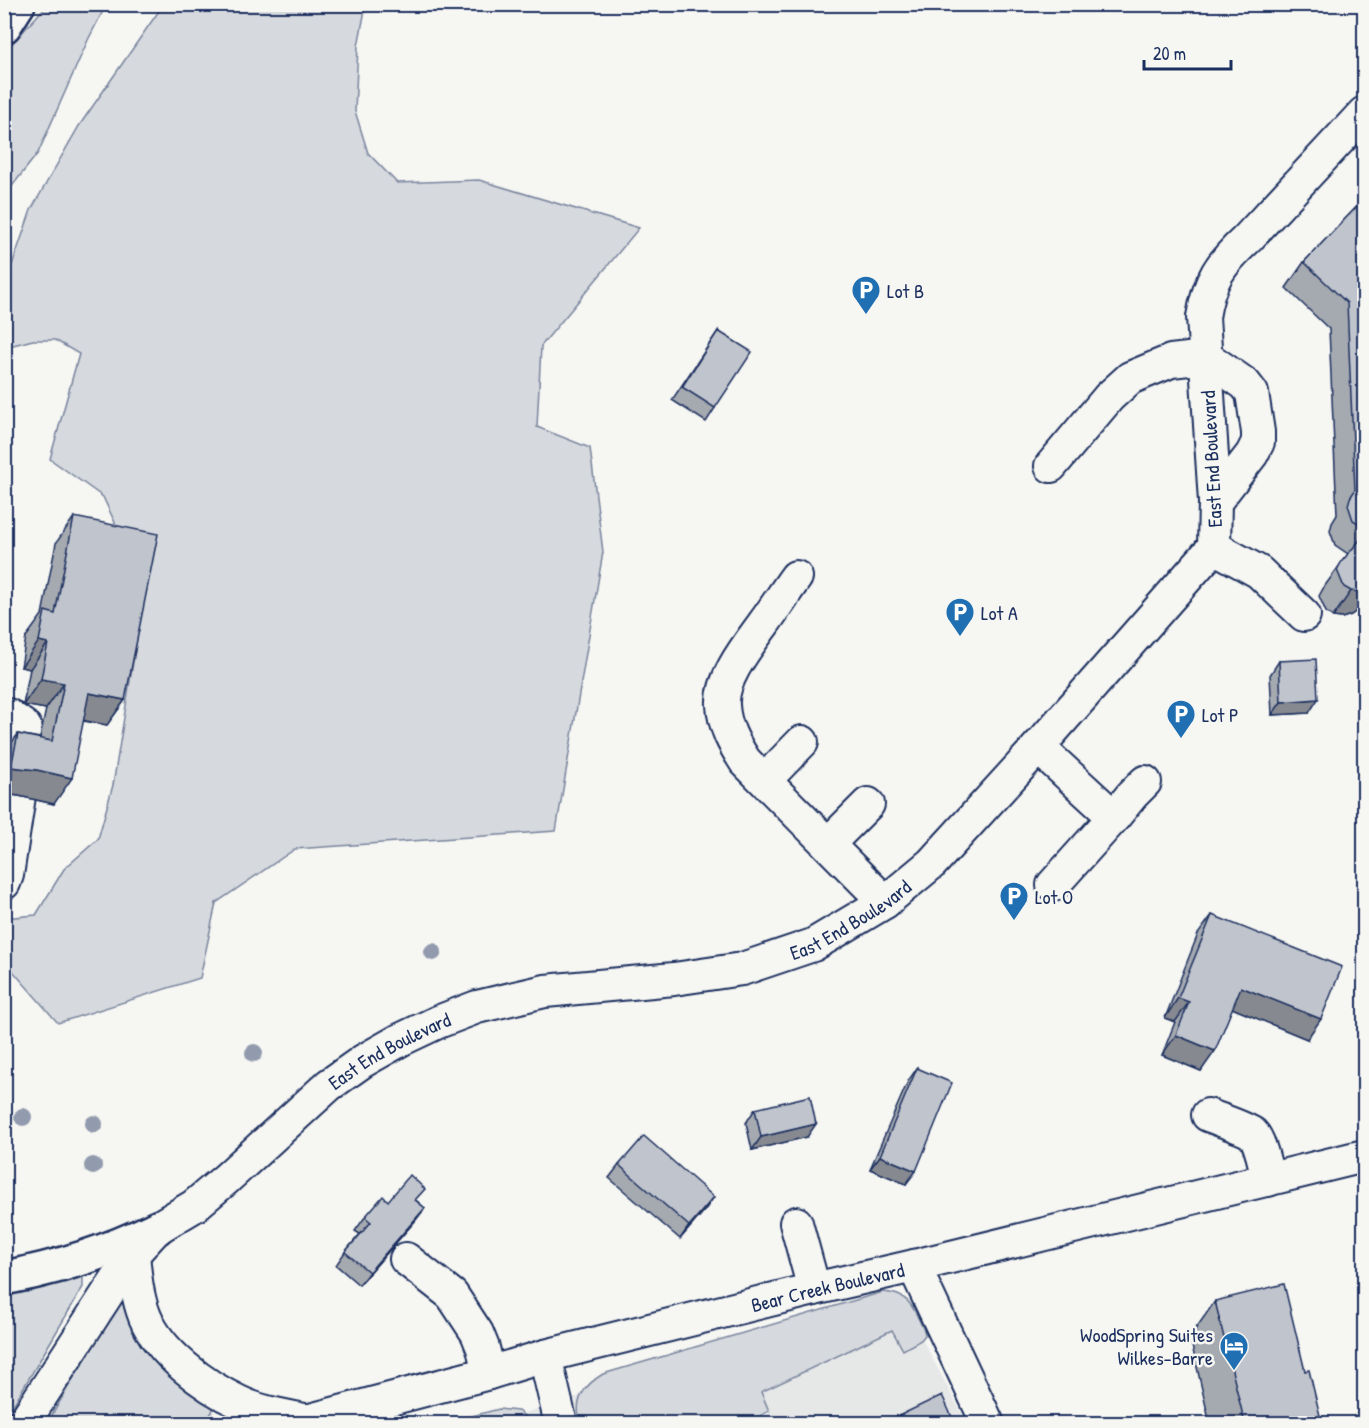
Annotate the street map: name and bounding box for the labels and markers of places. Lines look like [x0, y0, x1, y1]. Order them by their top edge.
parking icon: Lot B [850, 274, 882, 316]
place label: Lot B [887, 277, 924, 304]
parking icon: Lot A [944, 596, 976, 638]
place label: Lot A [981, 599, 1018, 626]
parking icon: Lot P [1165, 698, 1197, 740]
place label: Lot P [1202, 701, 1239, 728]
parking icon: Lot O [998, 880, 1030, 922]
place label: Lot O [1035, 883, 1073, 910]
place label: WoodSpring Suites Wilkes-Barre [1080, 1321, 1213, 1371]
hotel icon: WoodSpring Suites Wilkes-Barre [1218, 1330, 1250, 1372]

